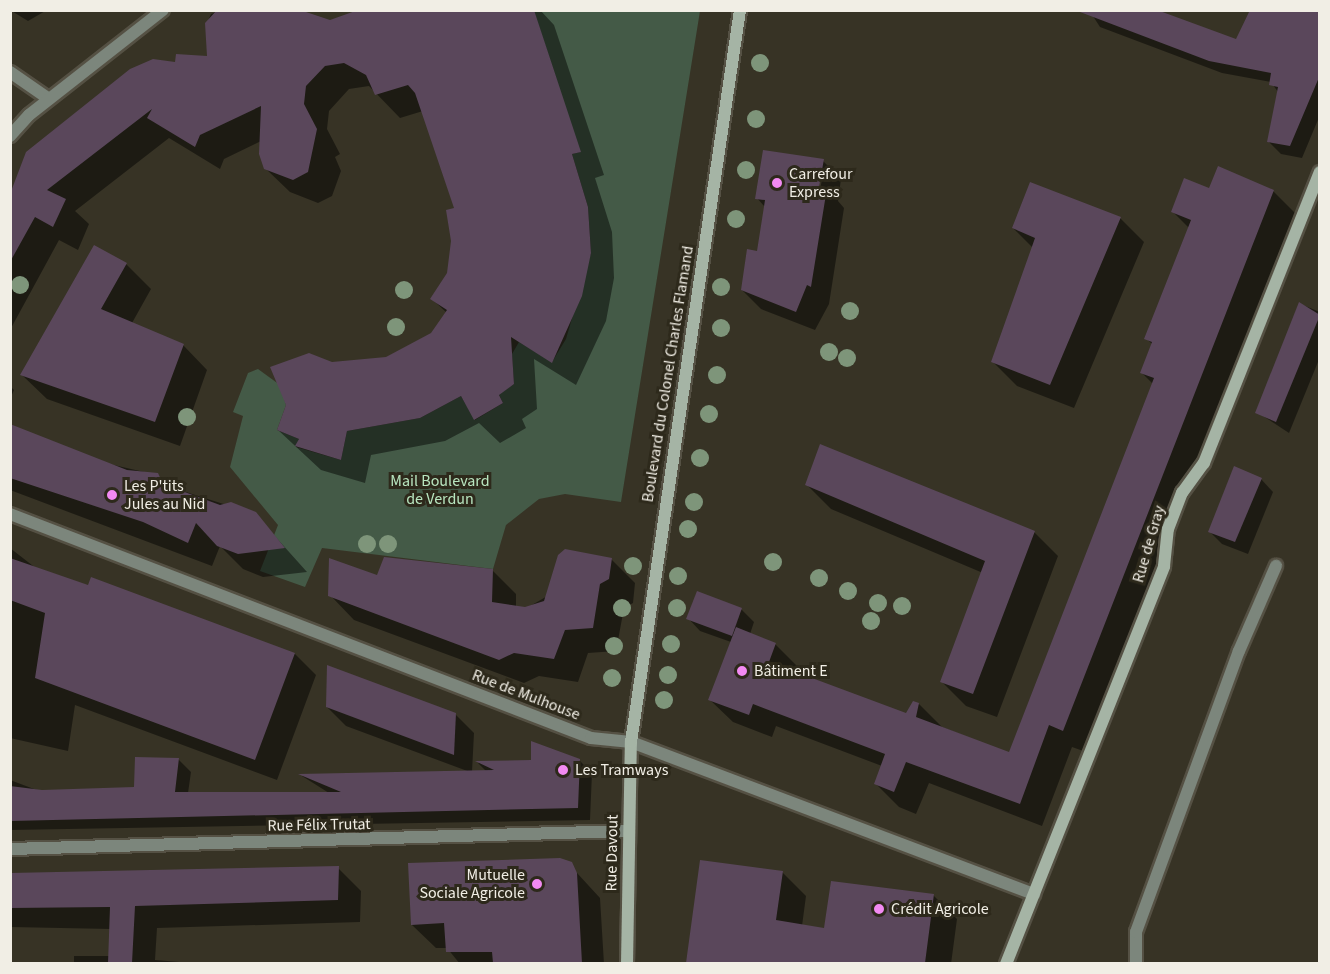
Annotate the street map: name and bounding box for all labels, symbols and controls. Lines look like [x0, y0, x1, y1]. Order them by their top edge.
place label: Carrefour Express [789, 164, 852, 202]
marker: Carrefour Express [770, 176, 784, 190]
street label: Boulevard du Colonel Charles Flamand [638, 244, 698, 504]
park label: Mail Boulevard de Verdun [390, 471, 490, 509]
place label: Les P'tits Jules au Nid [124, 476, 205, 514]
marker: Les P'tits Jules au Nid [105, 488, 119, 502]
street label: Rue de Gray [1129, 503, 1169, 585]
place label: Bâtiment E [754, 661, 828, 681]
marker: Bâtiment E [735, 664, 749, 678]
street label: Rue de Mulhouse [469, 666, 583, 724]
place label: Les Tramways [575, 760, 668, 780]
marker: Les Tramways [556, 763, 570, 777]
street label: Rue Félix Trutat [267, 814, 371, 836]
street label: Rue Davout [602, 814, 622, 892]
place label: Mutuelle Sociale Agricole [419, 865, 525, 903]
marker: Mutuelle Sociale Agricole [530, 877, 544, 891]
place label: Crédit Agricole [891, 899, 989, 919]
marker: Crédit Agricole [872, 902, 886, 916]

